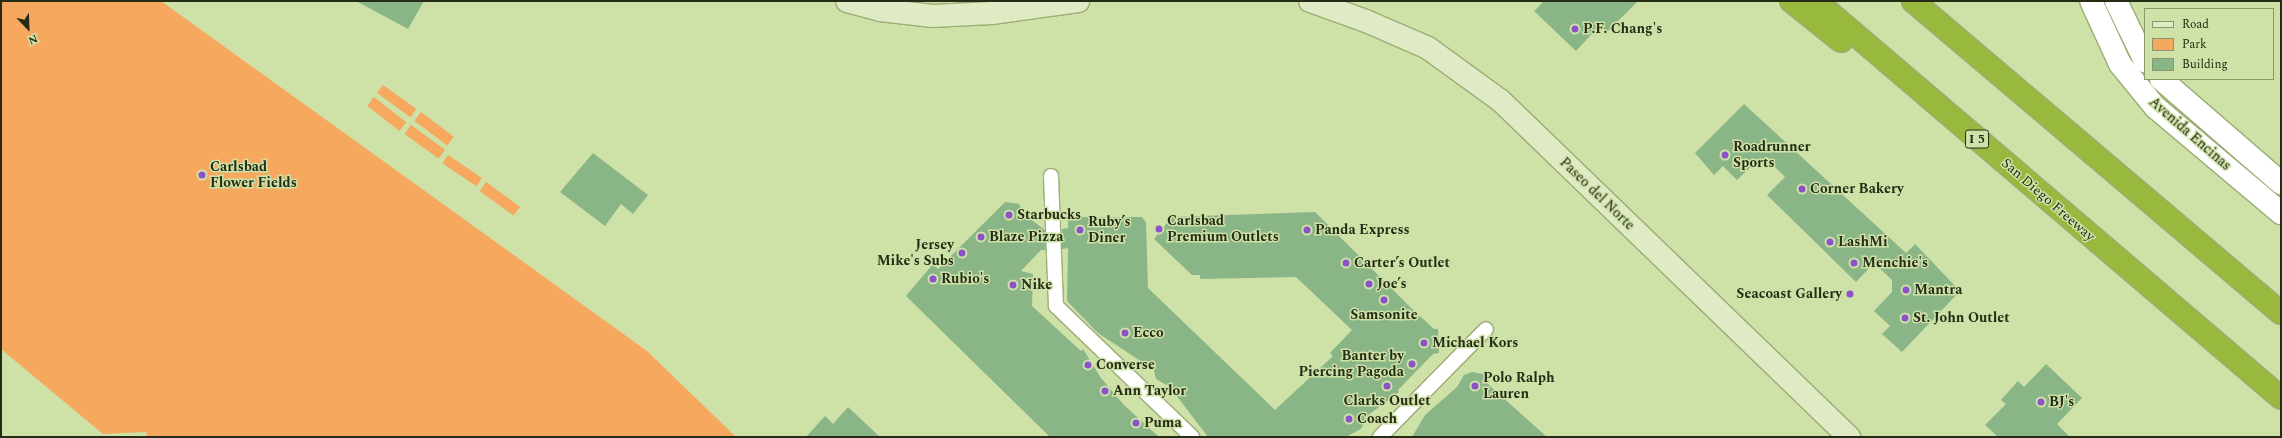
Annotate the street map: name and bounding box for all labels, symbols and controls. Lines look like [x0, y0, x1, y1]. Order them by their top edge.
north arrow [8, 8, 48, 48]
legend [2144, 8, 2274, 80]
text: Road [2182, 15, 2209, 34]
place label: P.F. Chang's [1583, 21, 1662, 37]
marker: P.F. Chang's [1570, 24, 1580, 34]
text: N [25, 30, 40, 49]
text: Park [2182, 35, 2207, 54]
text: Building [2182, 55, 2228, 74]
street label: Avenida Encinas [2145, 94, 2235, 174]
road number: I 5 [1965, 128, 1989, 150]
place label: Roadrunner Sports [1733, 139, 1811, 172]
marker: Roadrunner Sports [1720, 150, 1730, 160]
street label: Paseo del Norte [1556, 154, 1638, 234]
street label: San Diego Freeway [1998, 155, 2098, 245]
place label: Carlsbad Flower Fields [210, 159, 297, 192]
marker: Carlsbad Flower Fields [197, 170, 207, 180]
place label: Corner Bakery [1810, 181, 1904, 197]
marker: Corner Bakery [1797, 184, 1807, 194]
place label: Starbucks [1017, 207, 1081, 223]
marker: Starbucks [1004, 210, 1014, 220]
place label: Carlsbad Premium Outlets [1167, 213, 1279, 246]
place label: Ruby’s Diner [1088, 214, 1131, 246]
place label: Panda Express [1315, 222, 1410, 238]
marker: Carlsbad Premium Outlets [1154, 224, 1164, 234]
marker: Ruby’s Diner [1075, 225, 1085, 235]
marker: Panda Express [1302, 225, 1312, 235]
place label: Blaze Pizza [989, 229, 1063, 245]
marker: Blaze Pizza [976, 232, 986, 242]
place label: LashMi [1838, 234, 1888, 250]
place label: Jersey Mike's Subs [877, 237, 954, 270]
marker: LashMi [1825, 237, 1835, 247]
marker: Jersey Mike's Subs [957, 248, 967, 258]
place label: Carter’s Outlet [1354, 255, 1450, 271]
place label: Menchie's [1862, 255, 1928, 271]
marker: Carter’s Outlet [1341, 258, 1351, 268]
marker: Menchie's [1849, 258, 1859, 268]
place label: Rubio's [941, 271, 989, 287]
marker: Rubio's [928, 274, 938, 284]
place label: Joe’s [1377, 276, 1407, 292]
place label: Nike [1021, 277, 1052, 293]
marker: Joe’s [1364, 279, 1374, 289]
marker: Nike [1008, 280, 1018, 290]
place label: Mantra [1914, 282, 1962, 298]
marker: Mantra [1901, 285, 1911, 295]
place label: Seacoast Gallery [1736, 286, 1842, 302]
marker: Seacoast Gallery [1845, 289, 1855, 299]
marker: Samsonite [1379, 295, 1389, 305]
place label: Samsonite [1350, 307, 1418, 323]
place label: St. John Outlet [1913, 310, 2010, 326]
marker: St. John Outlet [1900, 313, 1910, 323]
place label: Ecco [1133, 325, 1164, 341]
marker: Ecco [1120, 328, 1130, 338]
place label: Michael Kors [1432, 335, 1518, 351]
marker: Michael Kors [1419, 338, 1429, 348]
place label: Banter by Piercing Pagoda [1298, 348, 1404, 380]
place label: Converse [1096, 357, 1155, 373]
marker: Banter by Piercing Pagoda [1407, 359, 1417, 369]
marker: Converse [1083, 360, 1093, 370]
place label: Polo Ralph Lauren [1483, 370, 1555, 402]
marker: Clarks Outlet [1382, 381, 1392, 391]
marker: Polo Ralph Lauren [1470, 381, 1480, 391]
place label: Ann Taylor [1113, 383, 1186, 399]
marker: Ann Taylor [1100, 386, 1110, 396]
place label: Clarks Outlet [1343, 393, 1431, 409]
place label: BJ's [2049, 394, 2074, 410]
marker: BJ's [2036, 397, 2046, 407]
place label: Coach [1357, 411, 1397, 427]
marker: Coach [1344, 414, 1354, 424]
place label: Puma [1144, 415, 1182, 431]
marker: Puma [1131, 418, 1141, 428]

